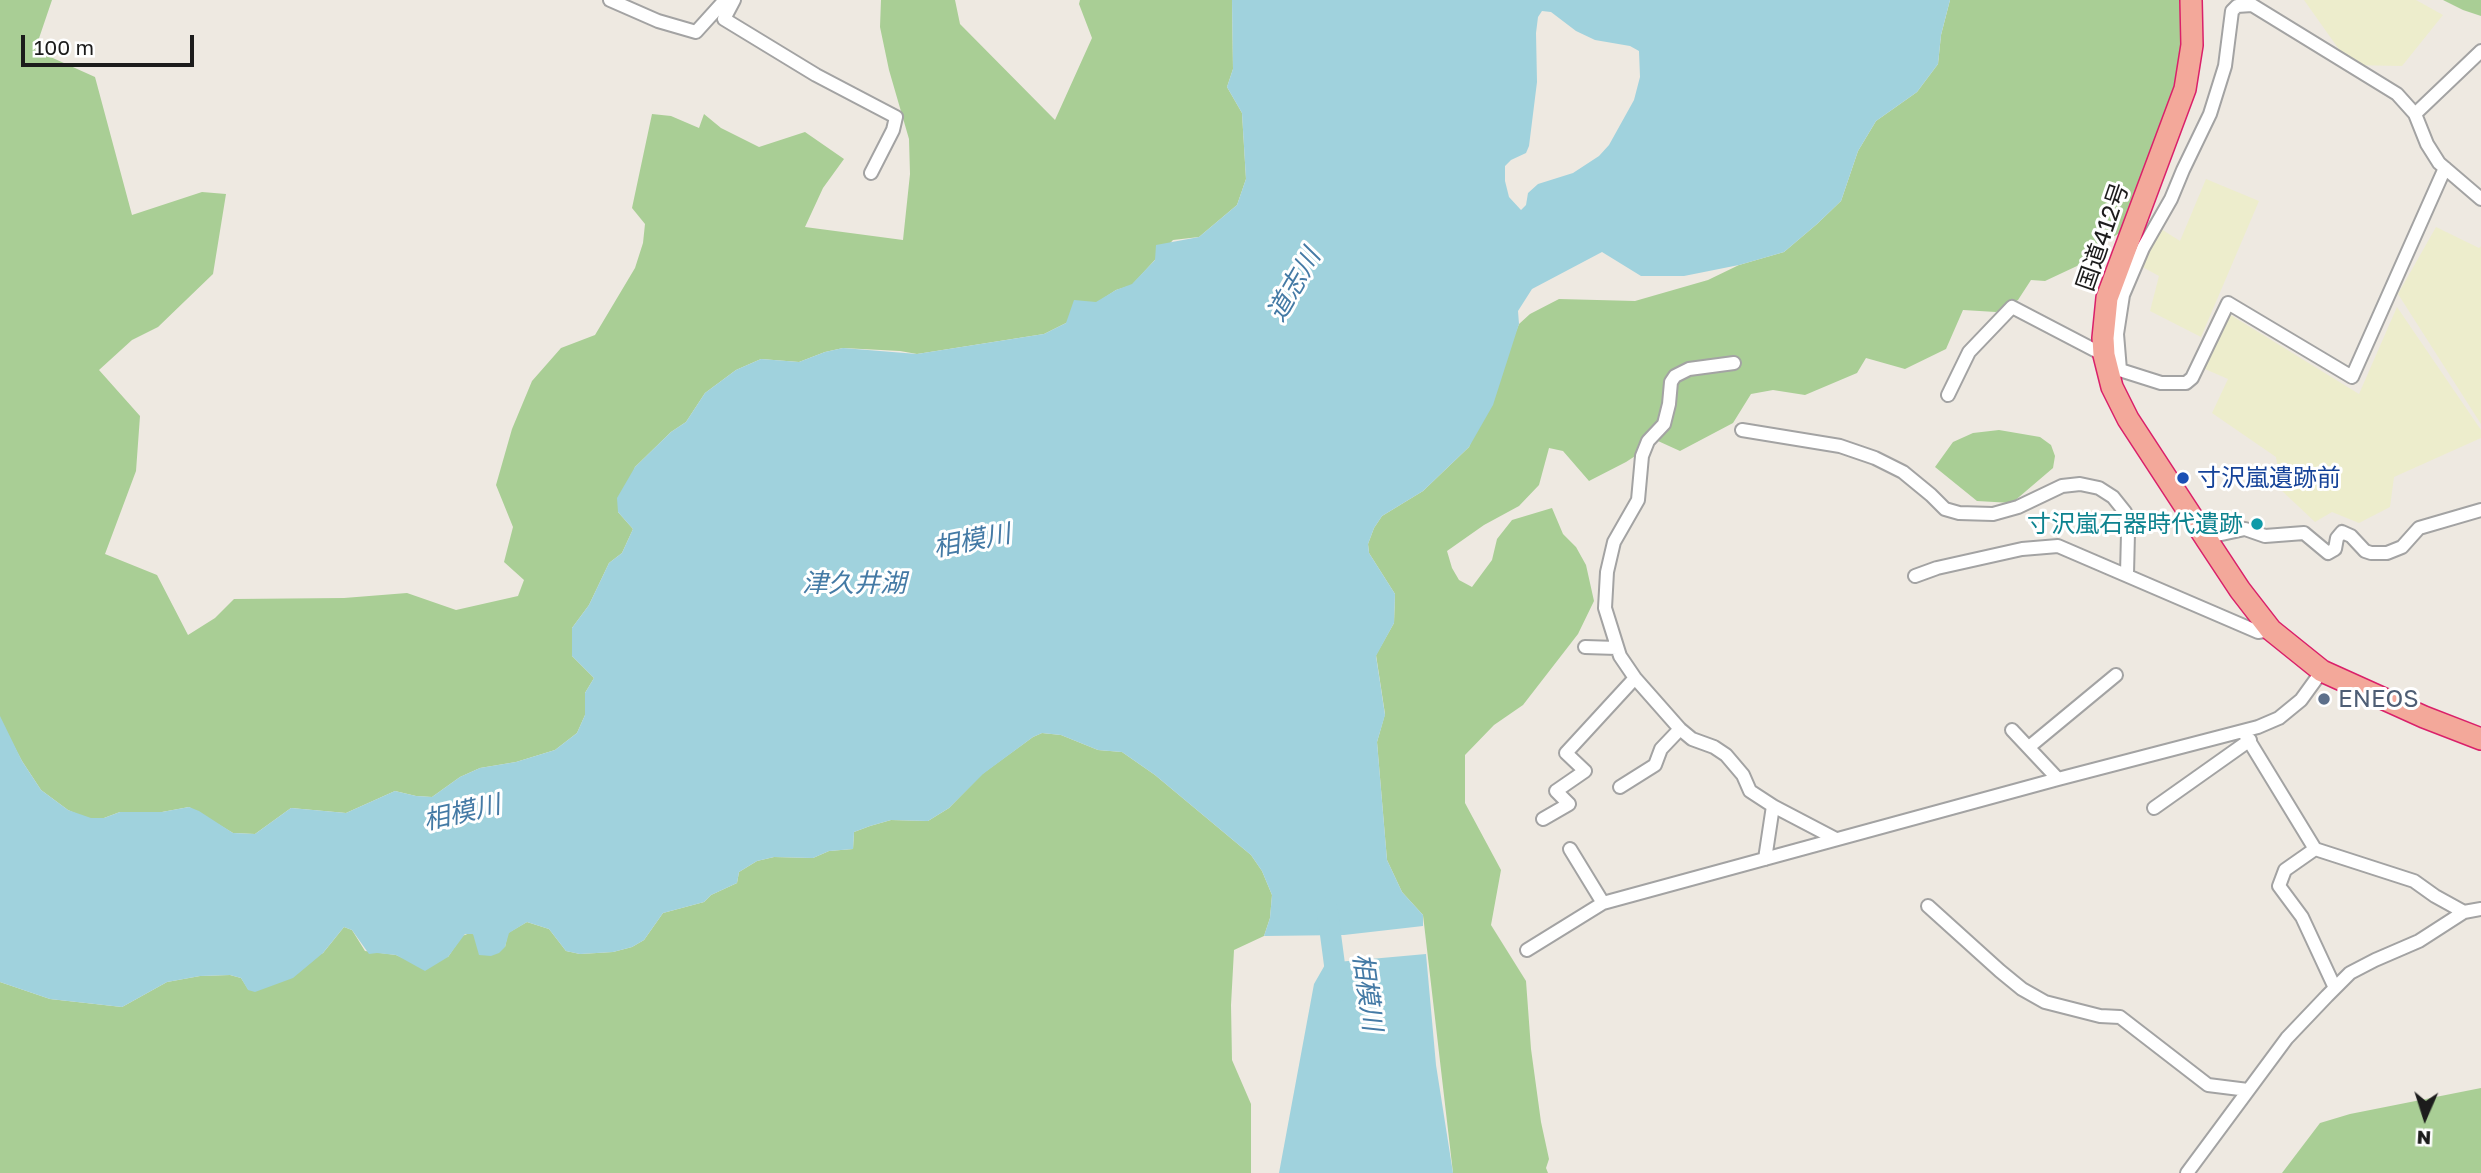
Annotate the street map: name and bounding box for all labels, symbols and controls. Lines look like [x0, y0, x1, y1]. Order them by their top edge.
scale bar [24, 21, 198, 65]
text: 100 m [34, 34, 94, 60]
street label: 国道412号 [2071, 179, 2135, 295]
water label: 道志川 [1261, 243, 1327, 327]
place label: 寸沢嵐遺跡前 [2197, 464, 2341, 492]
marker: 寸沢嵐遺跡前 [2175, 470, 2191, 486]
place label: 寸沢嵐石器時代遺跡 [2027, 510, 2243, 538]
marker: 寸沢嵐石器時代遺跡 [2249, 516, 2265, 532]
water label: 相模川 [931, 518, 1013, 564]
water label: 津久井湖 [802, 568, 906, 600]
place label: ENEOS [2338, 685, 2419, 713]
marker: ENEOS [2316, 691, 2332, 707]
water label: 相模川 [420, 789, 504, 837]
water label: 相模川 [1346, 951, 1388, 1033]
north arrow [2390, 1082, 2460, 1152]
text: N [2416, 1127, 2432, 1150]

